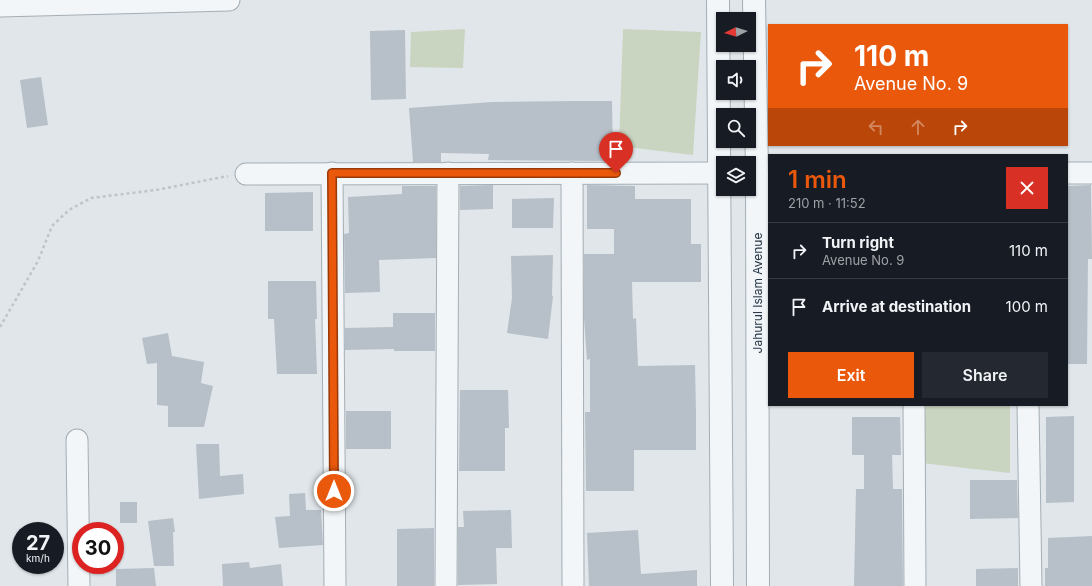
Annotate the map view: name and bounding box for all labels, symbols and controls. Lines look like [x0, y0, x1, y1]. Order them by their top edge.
north arrow [716, 12, 756, 52]
map controls [716, 12, 756, 196]
text: 110 m [854, 39, 929, 73]
icon: right [788, 40, 840, 92]
button: sound [716, 60, 756, 100]
text: Avenue No. 9 [854, 73, 968, 94]
button: search [716, 108, 756, 148]
icon: left [865, 116, 887, 138]
icon: ahead [907, 116, 929, 138]
icon: right [949, 116, 971, 138]
pin [599, 132, 633, 173]
icon: arrive [605, 138, 627, 160]
button: layers [716, 156, 756, 196]
text: 1 min [788, 165, 847, 194]
button: close [1006, 167, 1048, 209]
text: 210 m · 11:52 [788, 195, 866, 211]
street label: Jahurul Islam Avenue [750, 233, 765, 353]
text: Turn right [822, 233, 894, 252]
icon: right [788, 240, 810, 262]
text: 110 m [1009, 241, 1048, 260]
text: Avenue No. 9 [822, 252, 904, 268]
icon: arrive [788, 296, 810, 318]
text: Arrive at destination [822, 297, 971, 316]
text: 100 m [1006, 297, 1048, 316]
button: Exit [788, 352, 914, 398]
button: Share [922, 352, 1048, 398]
position arrow [313, 470, 355, 512]
speed limit sign: 30 [72, 522, 124, 574]
text: 27 [26, 531, 50, 555]
text: km/h [26, 552, 50, 564]

